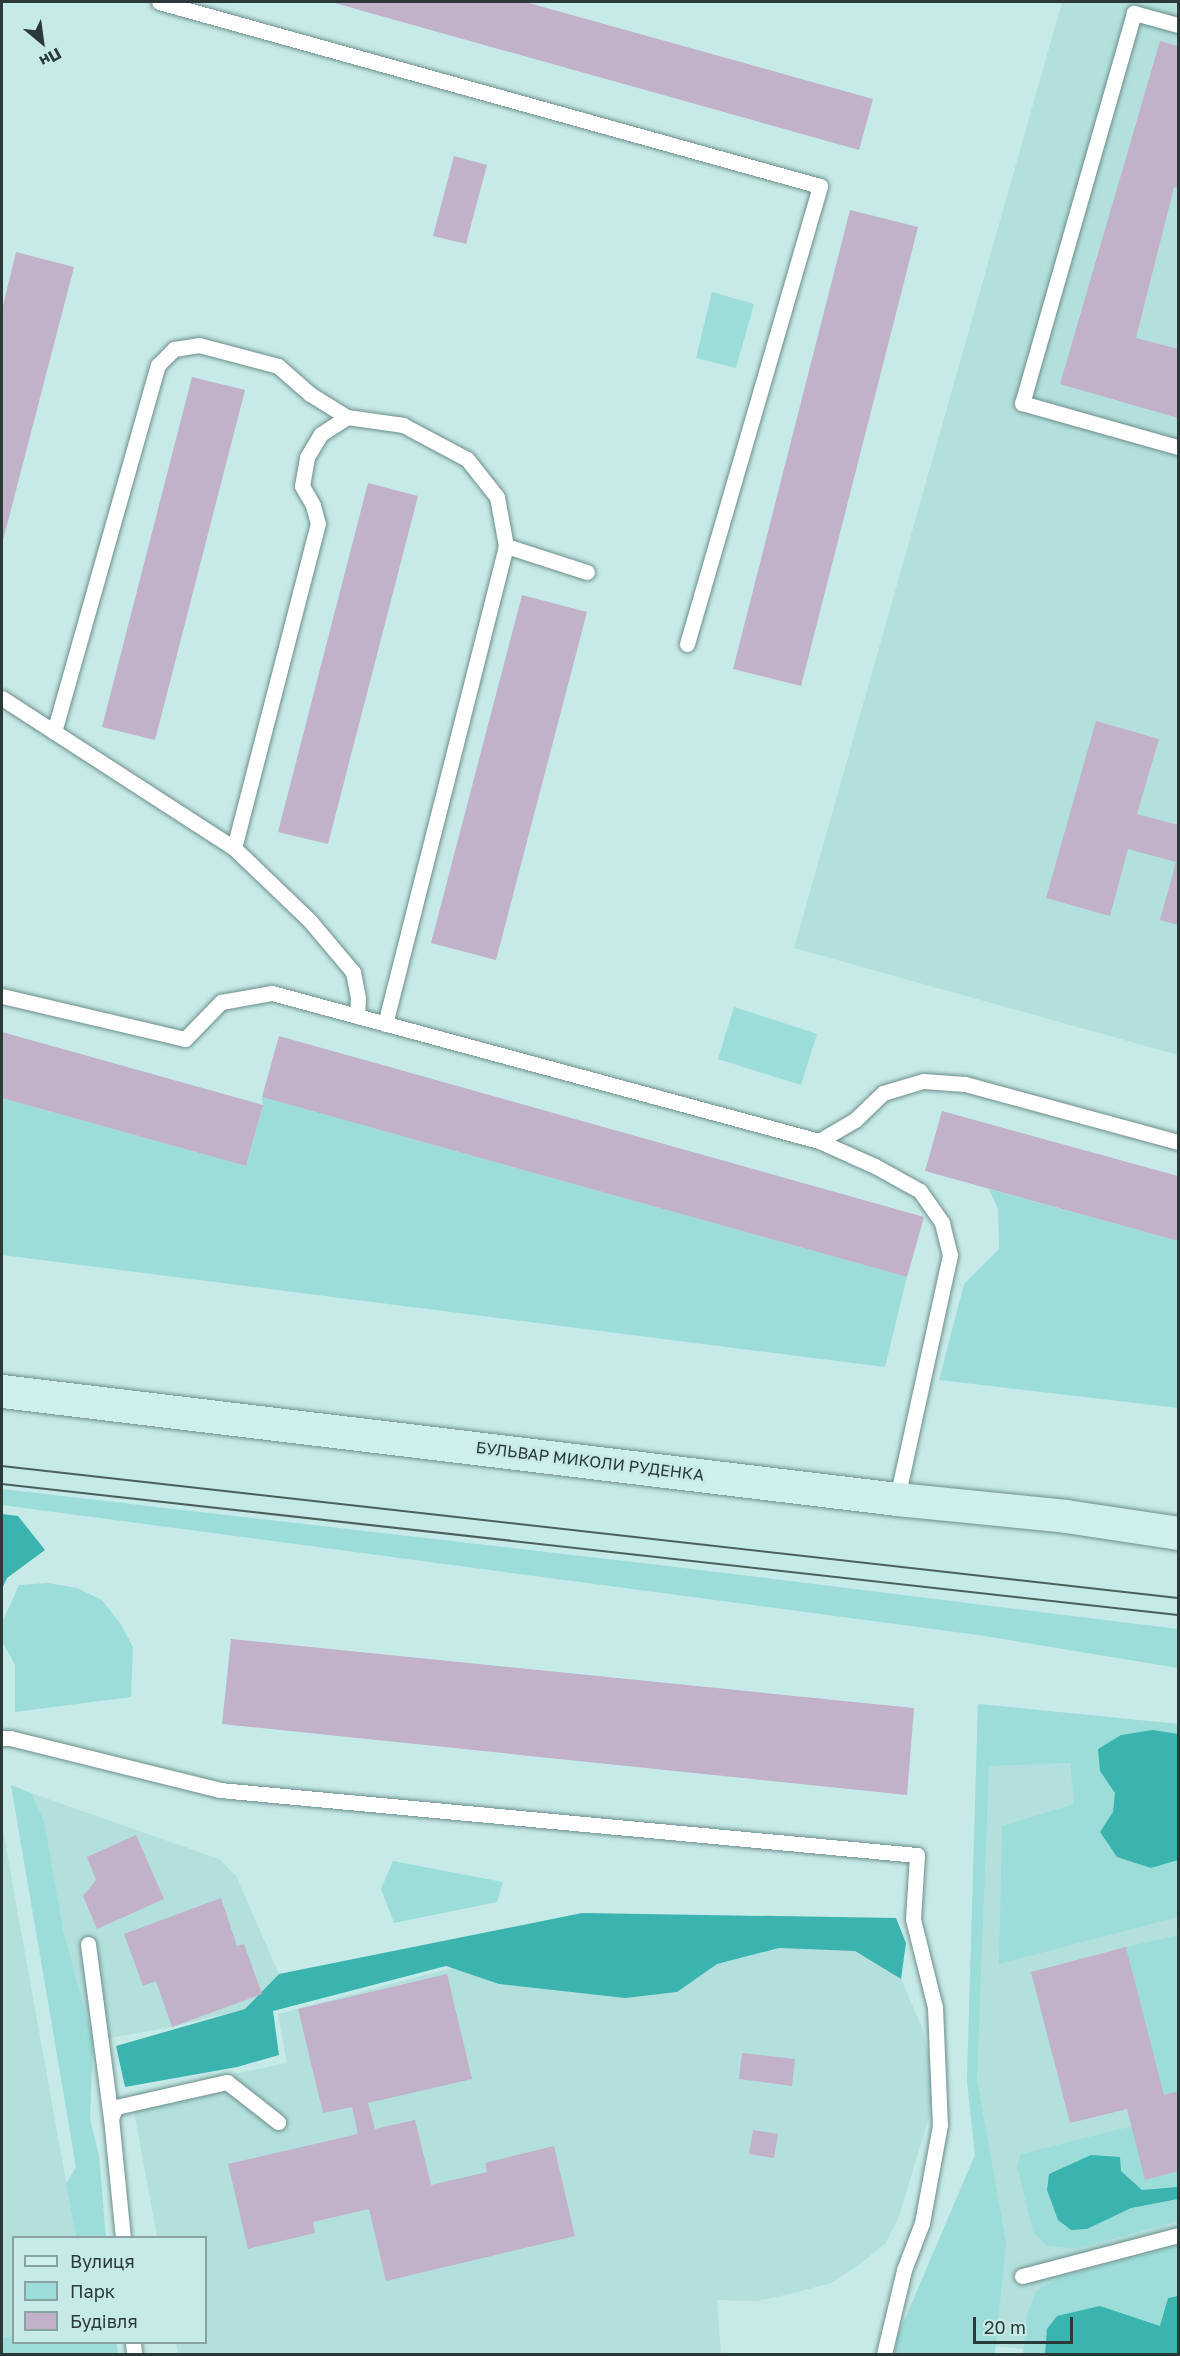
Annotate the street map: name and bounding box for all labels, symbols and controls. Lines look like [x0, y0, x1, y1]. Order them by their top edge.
north arrow [12, 12, 72, 72]
text: Пн [36, 44, 65, 72]
street label: БУЛЬВАР МИКОЛИ РУДЕНКА [475, 1437, 705, 1485]
legend [12, 2236, 207, 2344]
text: Вулиця [70, 2250, 135, 2272]
text: Парк [70, 2280, 115, 2302]
scale bar [976, 2305, 1076, 2343]
text: Будівля [70, 2310, 138, 2332]
text: 20 m [984, 2316, 1026, 2338]

